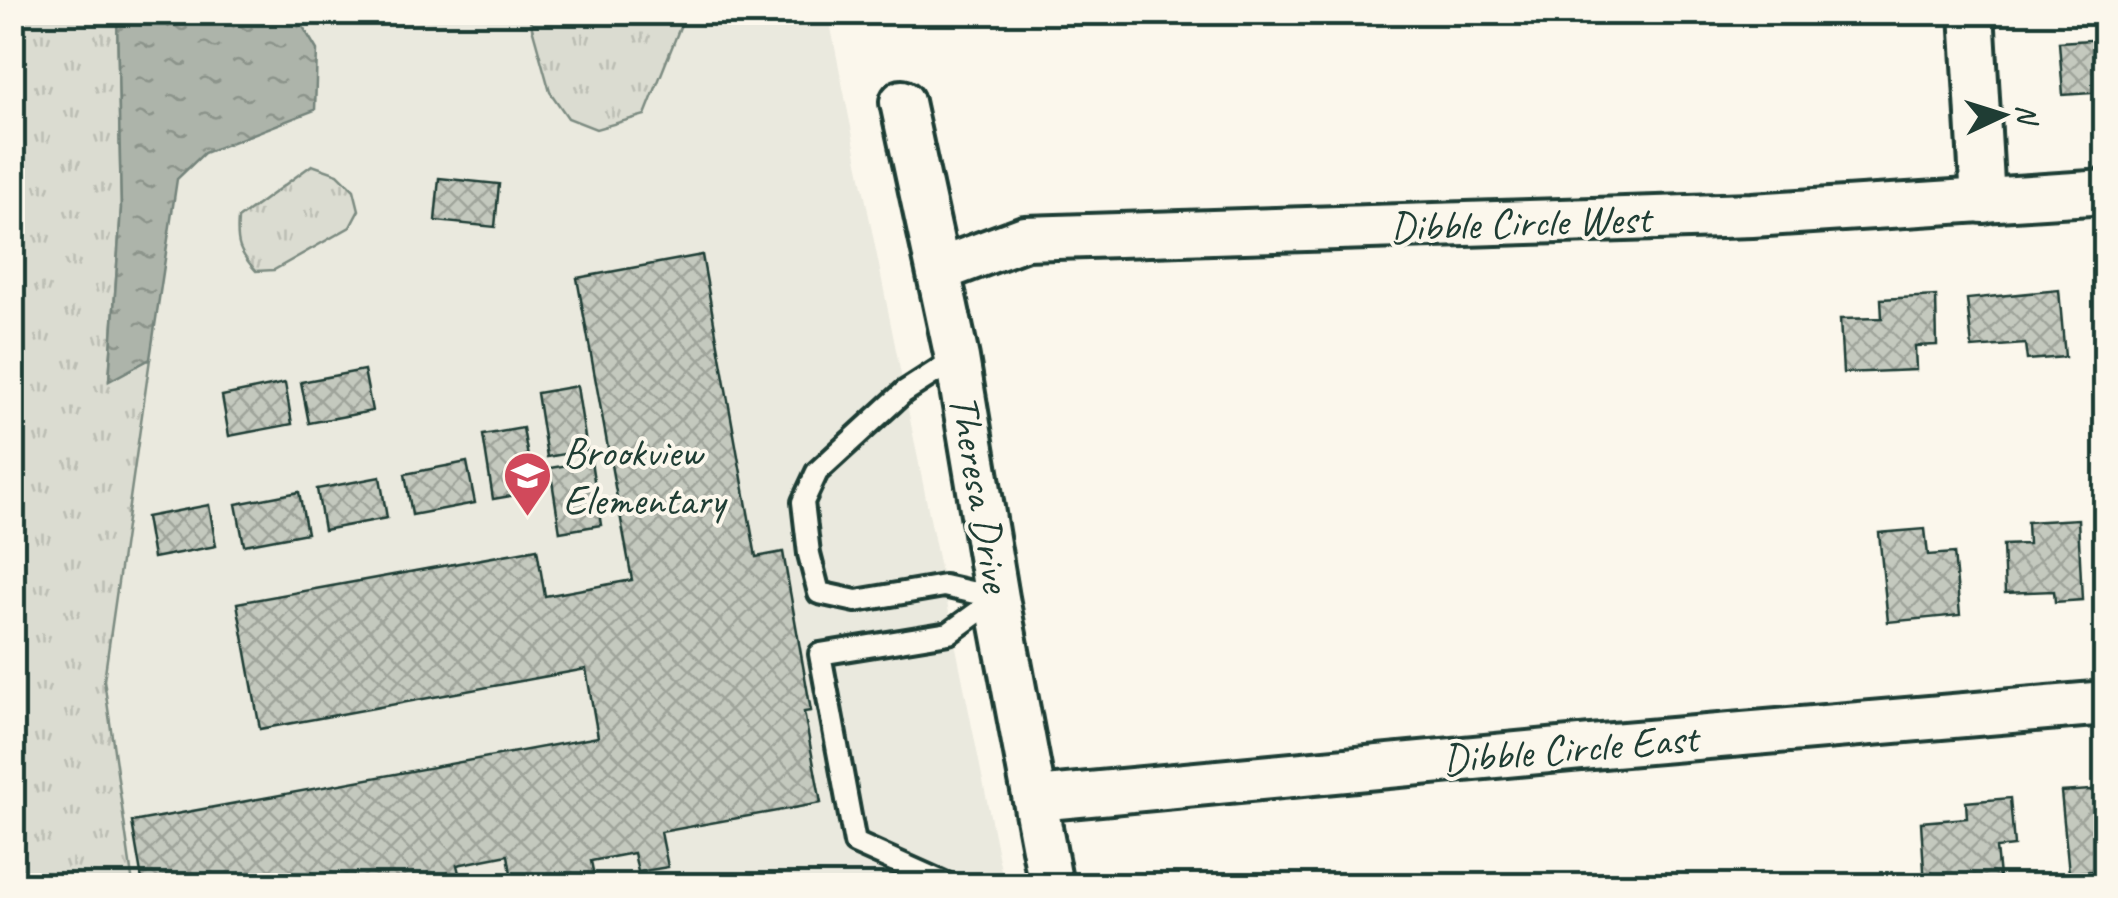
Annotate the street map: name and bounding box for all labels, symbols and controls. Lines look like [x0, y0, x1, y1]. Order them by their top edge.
north arrow [1953, 65, 2053, 165]
text: N [2009, 103, 2046, 128]
street label: Dibble Circle West [1389, 192, 1655, 254]
street label: Theresa Drive [937, 390, 1024, 598]
place label: Brookview Elementary [563, 426, 728, 527]
school or university icon: Brookview Elementary [502, 450, 554, 518]
street label: Dibble Circle East [1440, 711, 1704, 787]

